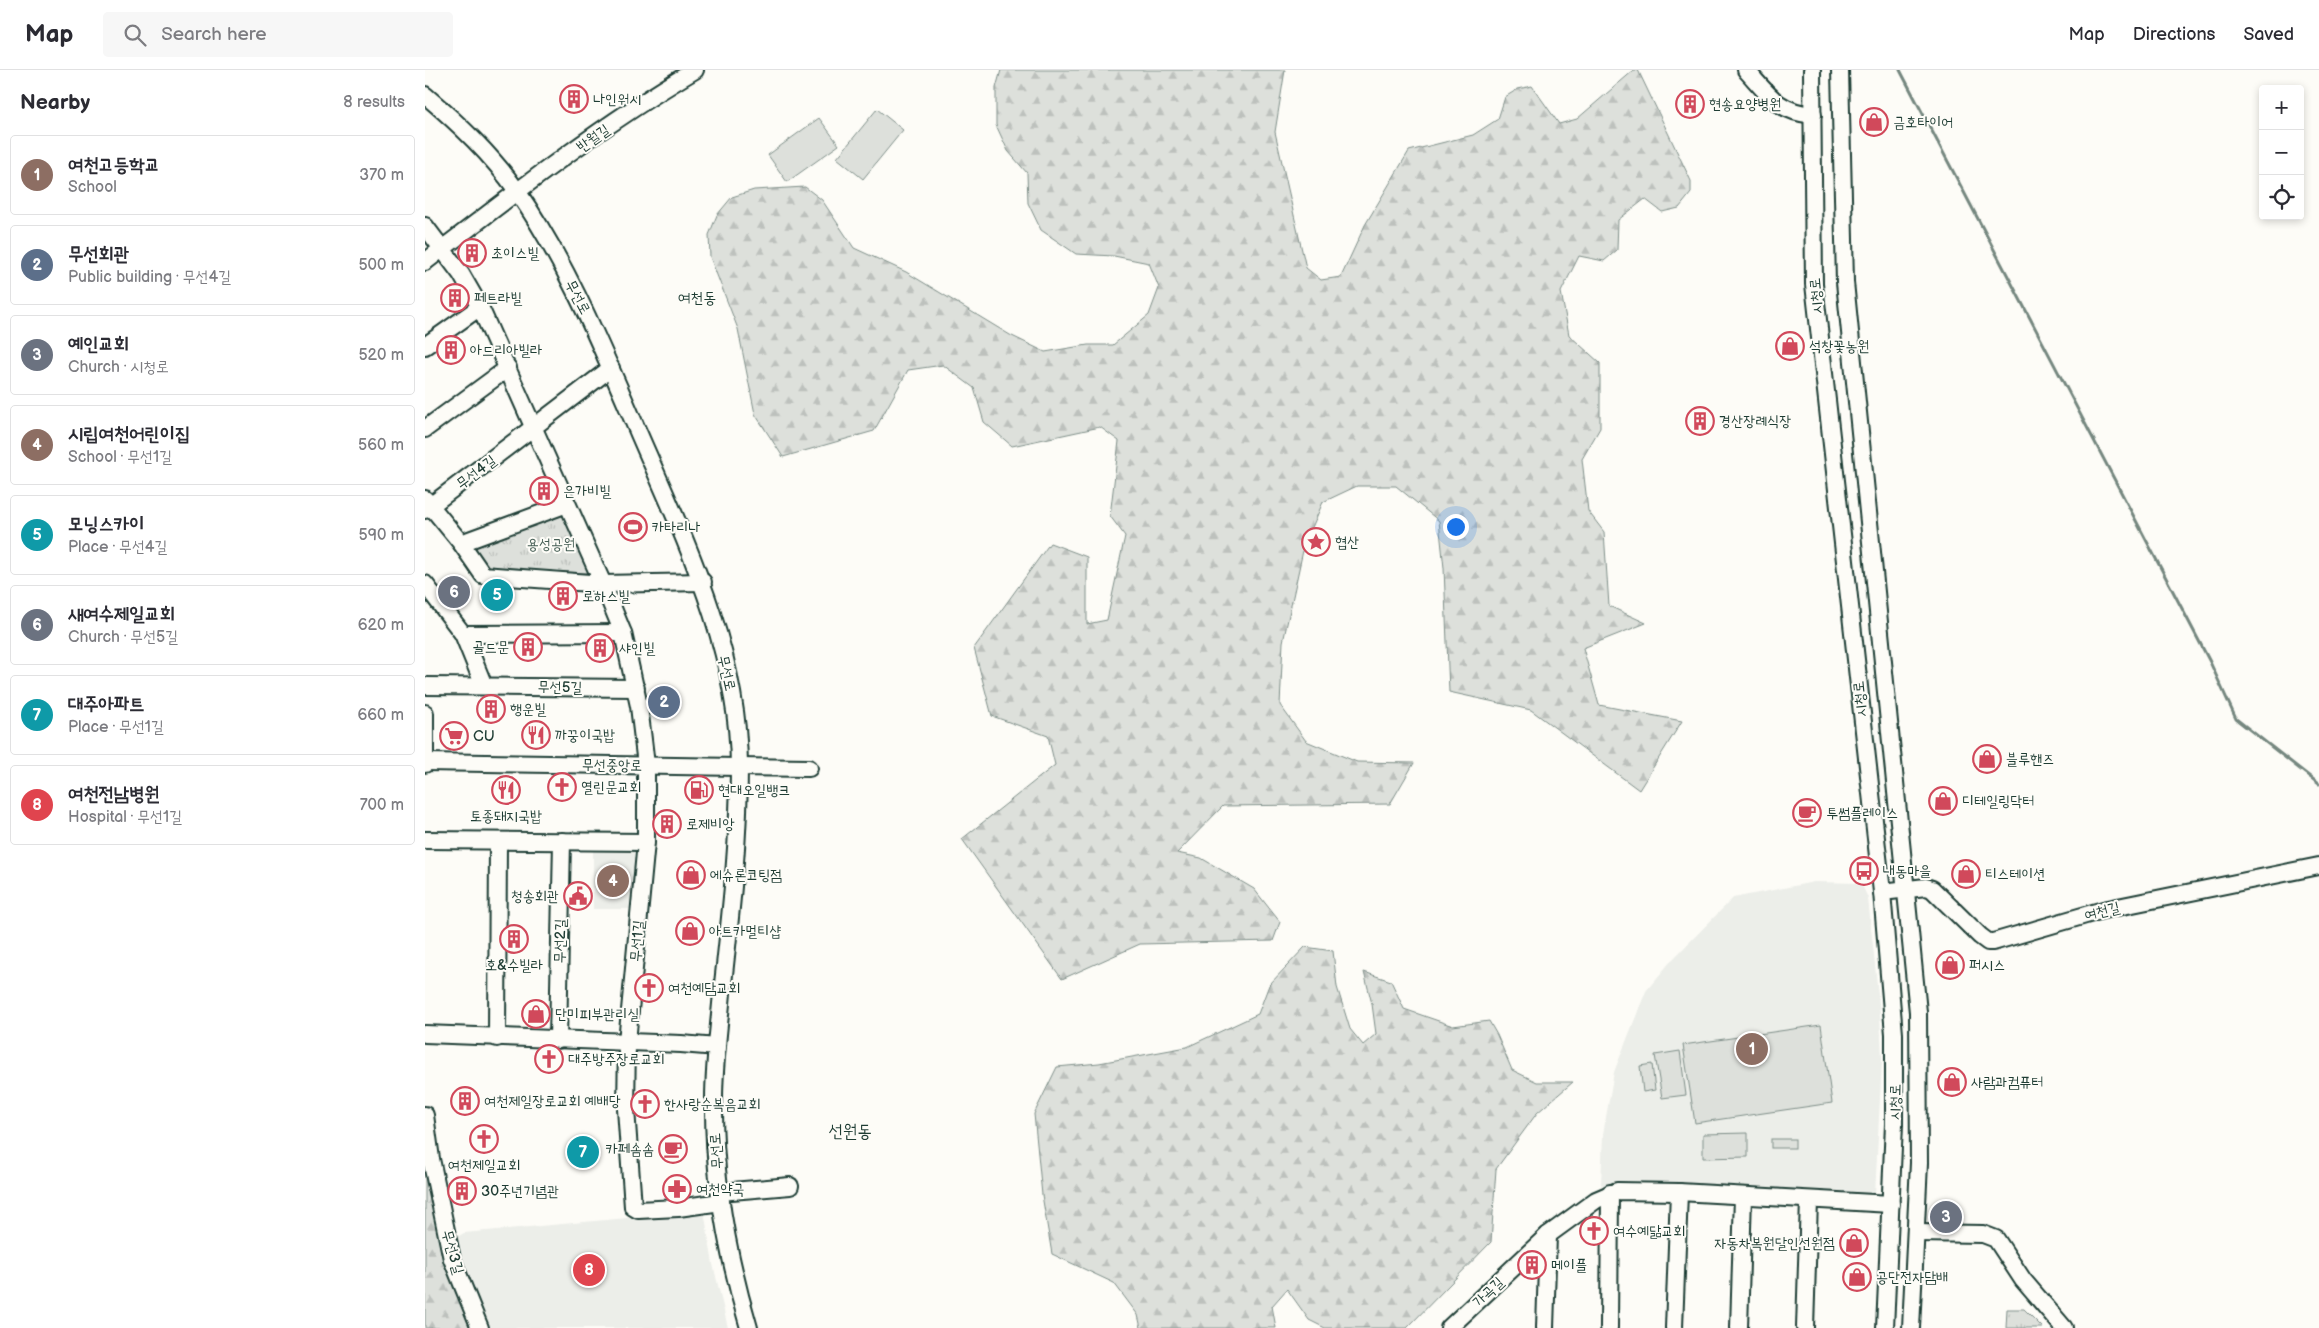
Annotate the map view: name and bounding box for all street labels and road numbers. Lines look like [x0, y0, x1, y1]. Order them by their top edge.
street label: 반월길 [573, 120, 614, 157]
street label: 무선로 [561, 277, 594, 318]
street label: 시청로 [1805, 277, 1828, 315]
street label: 무선4길 [452, 451, 500, 494]
street label: 무선로 [713, 653, 740, 693]
street label: 무선5길 [537, 678, 583, 697]
street label: 시청로 [1849, 680, 1872, 718]
street label: 무선중앙로 [582, 755, 642, 776]
street label: 여천길 [2082, 898, 2122, 925]
street label: 무선2길 [551, 918, 570, 964]
street label: 무선1길 [626, 919, 649, 963]
street label: 시청로 [1886, 1084, 1905, 1120]
street label: 무선로 [706, 1132, 727, 1170]
street label: 무선3길 [437, 1228, 468, 1277]
street label: 가곡길 [1469, 1273, 1508, 1312]

